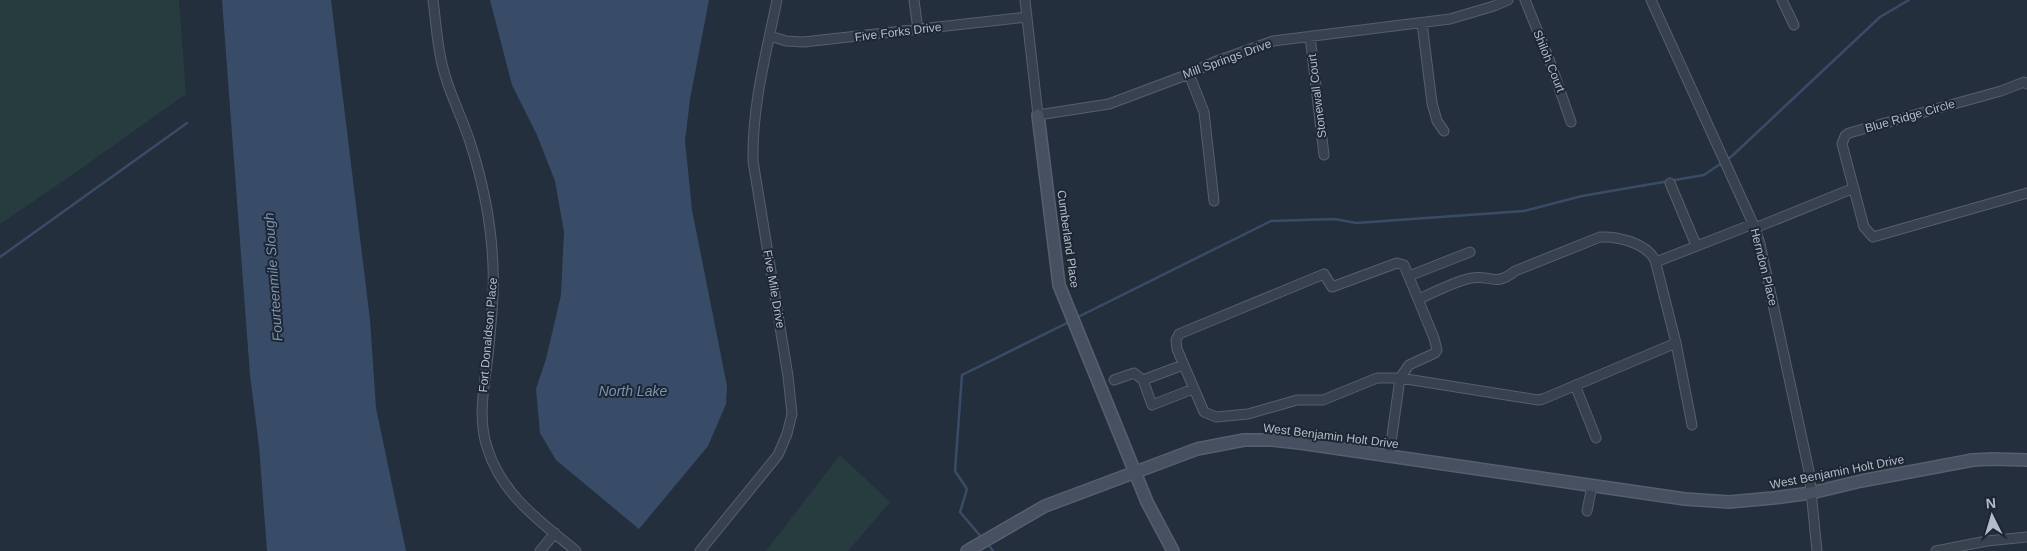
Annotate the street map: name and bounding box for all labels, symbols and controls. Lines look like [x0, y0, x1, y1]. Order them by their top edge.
street label: Five Forks Drive [854, 20, 943, 44]
street label: Shiloh Court [1530, 28, 1568, 95]
street label: Mill Springs Drive [1181, 36, 1274, 82]
street label: Stonewall Court [1305, 52, 1329, 139]
street label: Blue Ridge Circle [1864, 96, 1957, 136]
street label: Cumberland Place [1054, 189, 1082, 289]
water label: Fourteenmile Slough [260, 212, 285, 342]
street label: Herndon Place [1748, 227, 1780, 308]
street label: Five Mile Drive [760, 249, 788, 330]
street label: Fort Donaldson Place [476, 277, 500, 393]
water label: North Lake [599, 383, 667, 399]
street label: West Benjamin Holt Drive [1262, 421, 1400, 451]
street label: West Benjamin Holt Drive [1769, 452, 1906, 492]
north arrow [1967, 491, 2017, 541]
text: N [1985, 495, 1997, 511]

